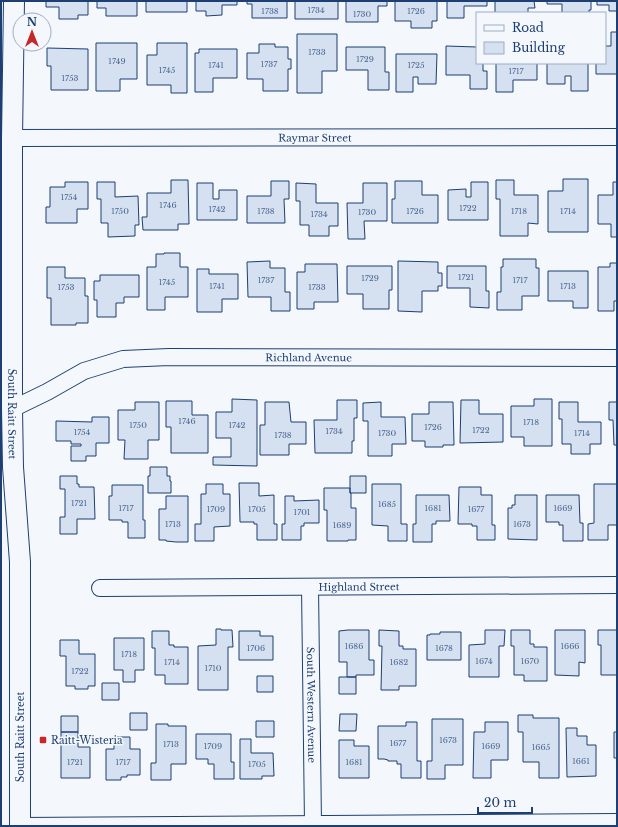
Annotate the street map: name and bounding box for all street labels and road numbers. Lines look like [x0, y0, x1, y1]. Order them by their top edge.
street label: Raymar Street [278, 131, 352, 145]
street label: Richland Avenue [265, 351, 352, 364]
street label: South Raitt Street [5, 369, 19, 460]
street label: Highland Street [318, 580, 400, 594]
street label: South Western Avenue [304, 647, 318, 763]
street label: South Raitt Street [14, 692, 27, 782]

